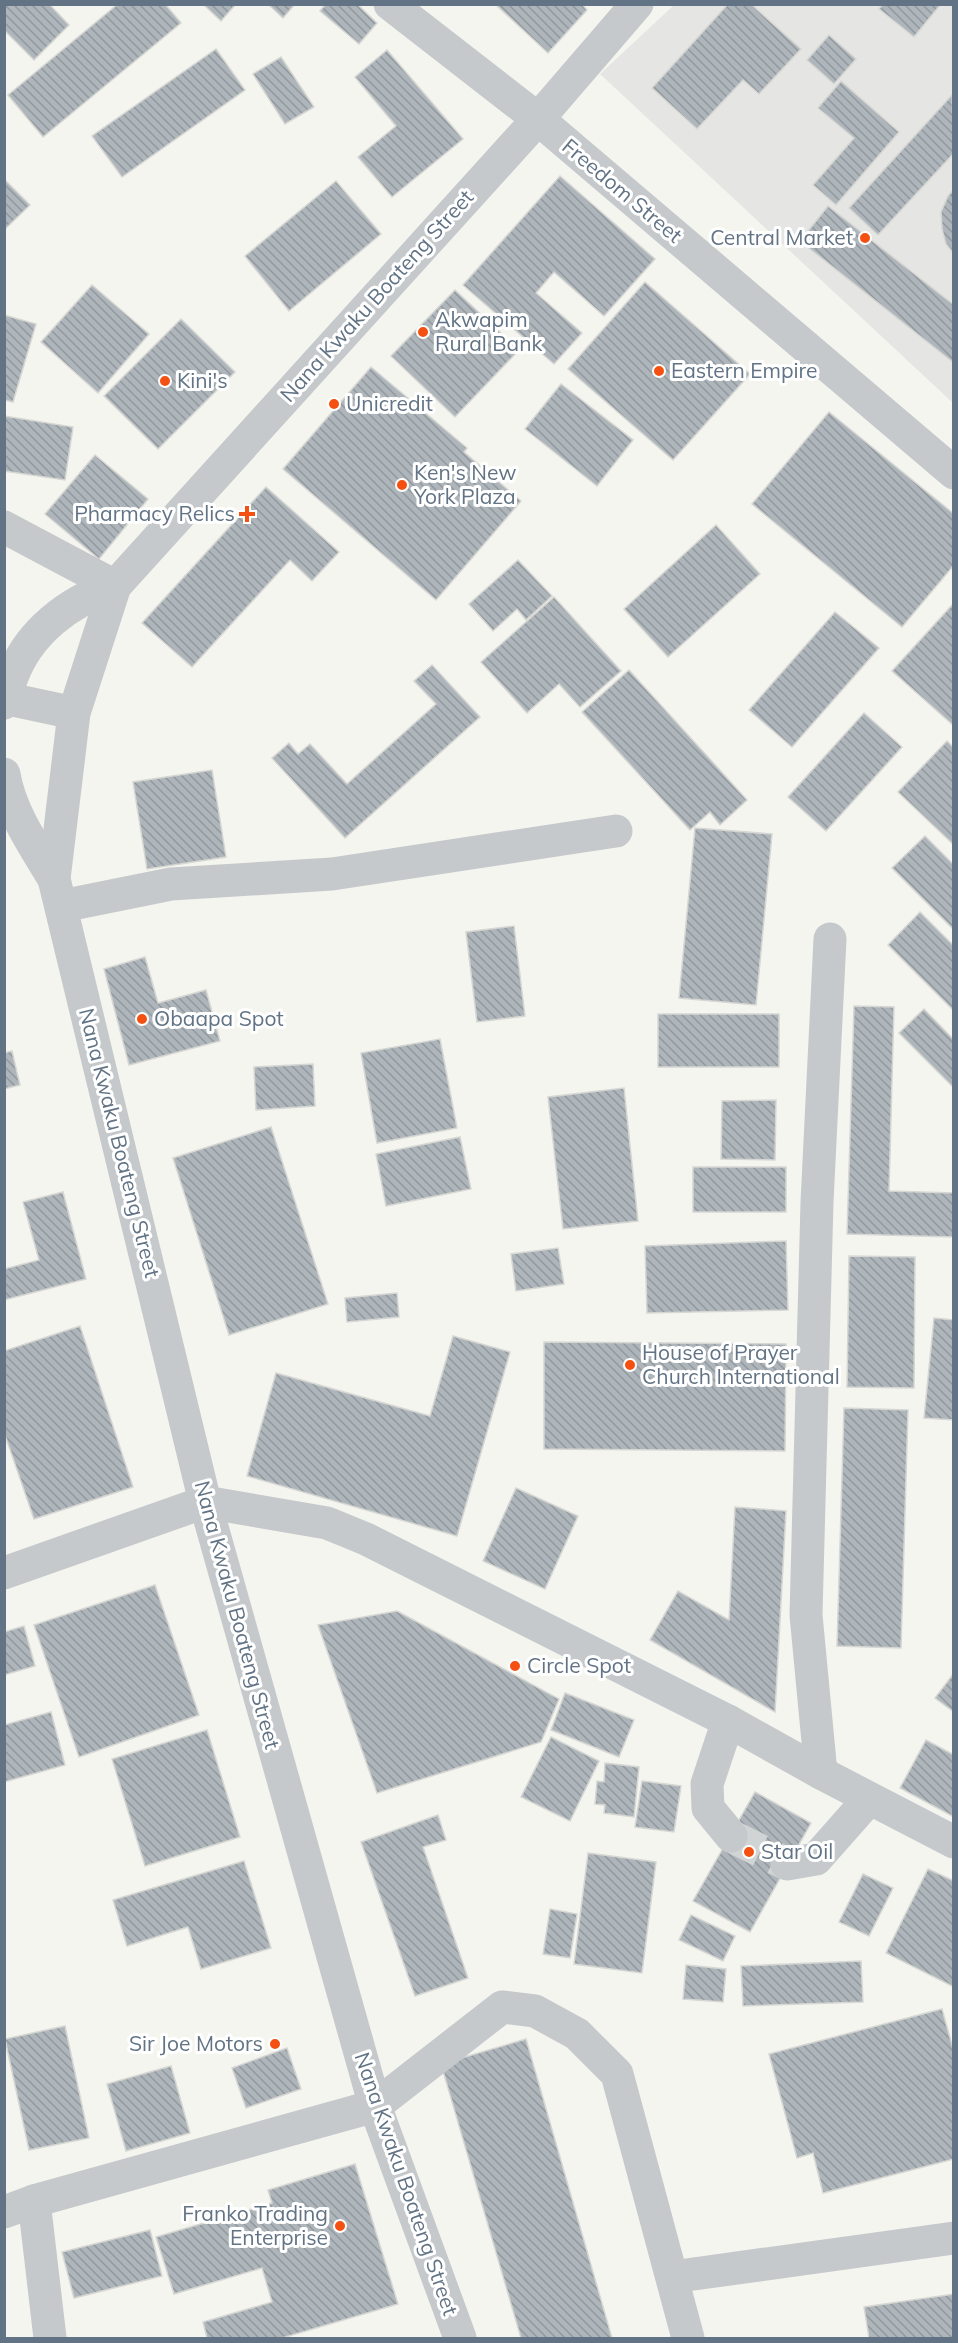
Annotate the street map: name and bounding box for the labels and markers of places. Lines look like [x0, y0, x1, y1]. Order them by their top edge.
place label: Central Market [710, 224, 853, 250]
marker: Central Market [858, 231, 872, 245]
place label: Akwapim Rural Bank [435, 306, 542, 356]
marker: Akwapim Rural Bank [416, 325, 430, 339]
place label: Eastern Empire [671, 357, 817, 383]
marker: Eastern Empire [652, 364, 666, 378]
place label: Kini's [177, 367, 228, 393]
marker: Kini's [158, 374, 172, 388]
place label: Unicredit [346, 390, 433, 416]
marker: Unicredit [327, 397, 341, 411]
place label: Ken's New York Plaza [413, 459, 517, 509]
marker: Ken's New York Plaza [395, 478, 409, 492]
place label: Pharmacy Relics [74, 500, 235, 526]
marker: Pharmacy Relics [240, 507, 254, 521]
place label: Obaapa Spot [154, 1005, 284, 1031]
marker: Obaapa Spot [135, 1012, 149, 1026]
place label: House of Prayer Church International [642, 1339, 840, 1389]
marker: House of Prayer Church International [623, 1358, 637, 1372]
place label: Circle Spot [527, 1652, 631, 1678]
marker: Circle Spot [508, 1659, 522, 1673]
place label: Star Oil [761, 1838, 833, 1864]
marker: Star Oil [742, 1845, 756, 1859]
place label: Sir Joe Motors [129, 2030, 263, 2056]
marker: Sir Joe Motors [268, 2037, 282, 2051]
place label: Franko Trading Enterprise [182, 2200, 328, 2250]
marker: Franko Trading Enterprise [333, 2219, 347, 2233]

